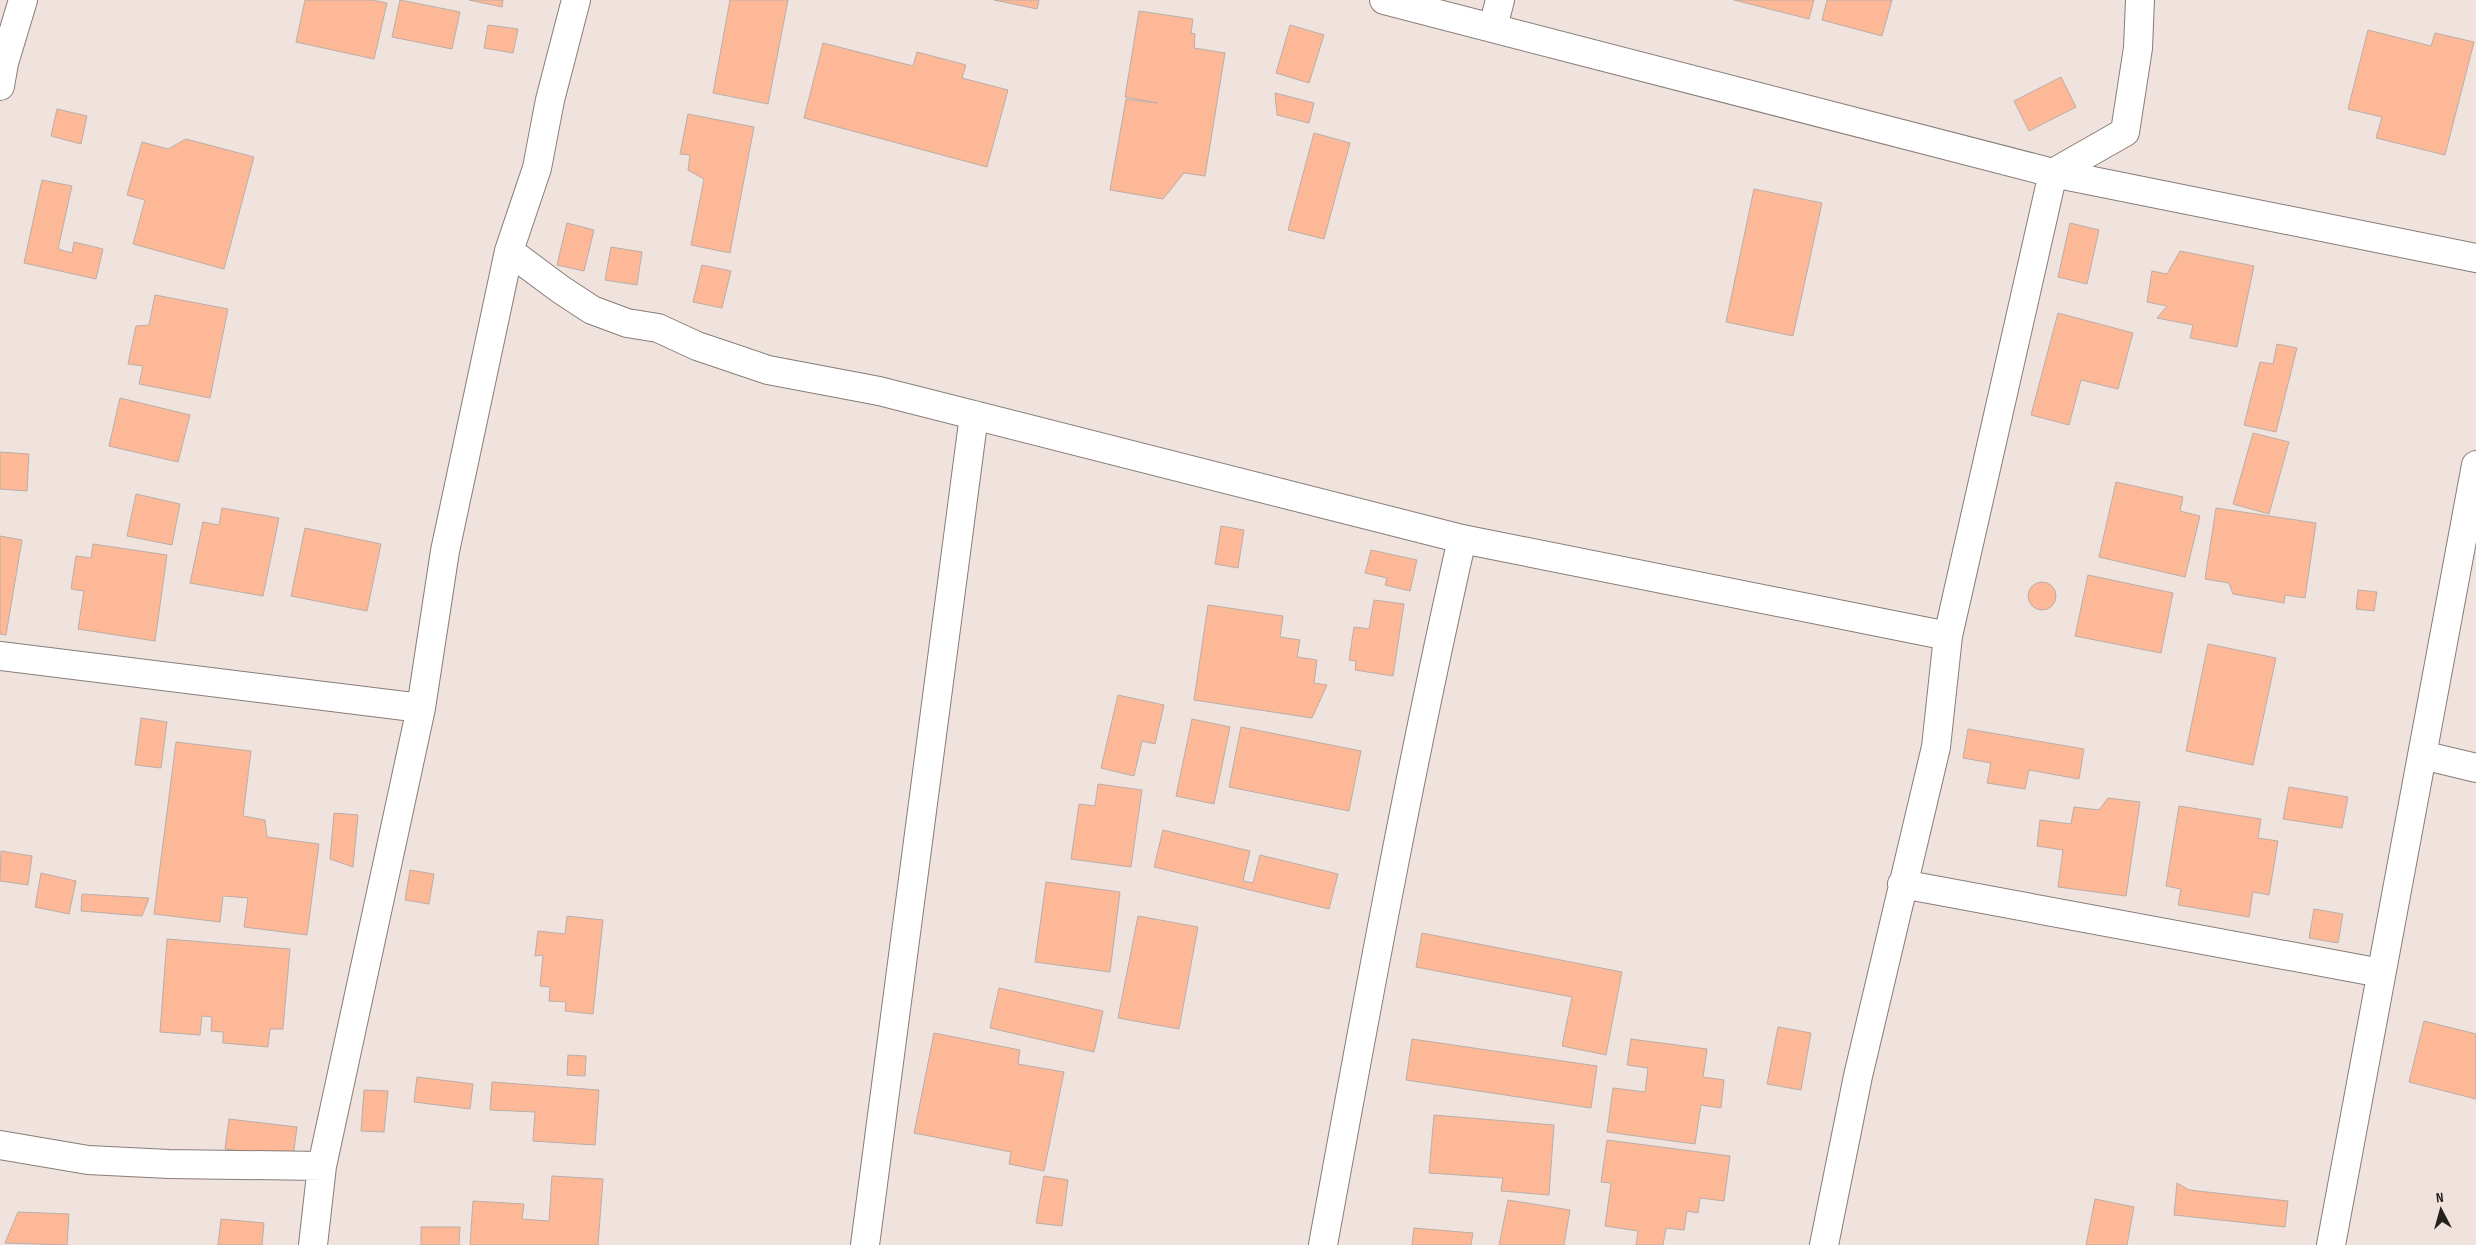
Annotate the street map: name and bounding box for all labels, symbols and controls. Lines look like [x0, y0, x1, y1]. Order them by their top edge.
north arrow [2416, 1185, 2466, 1235]
text: N [2435, 1189, 2444, 1206]

